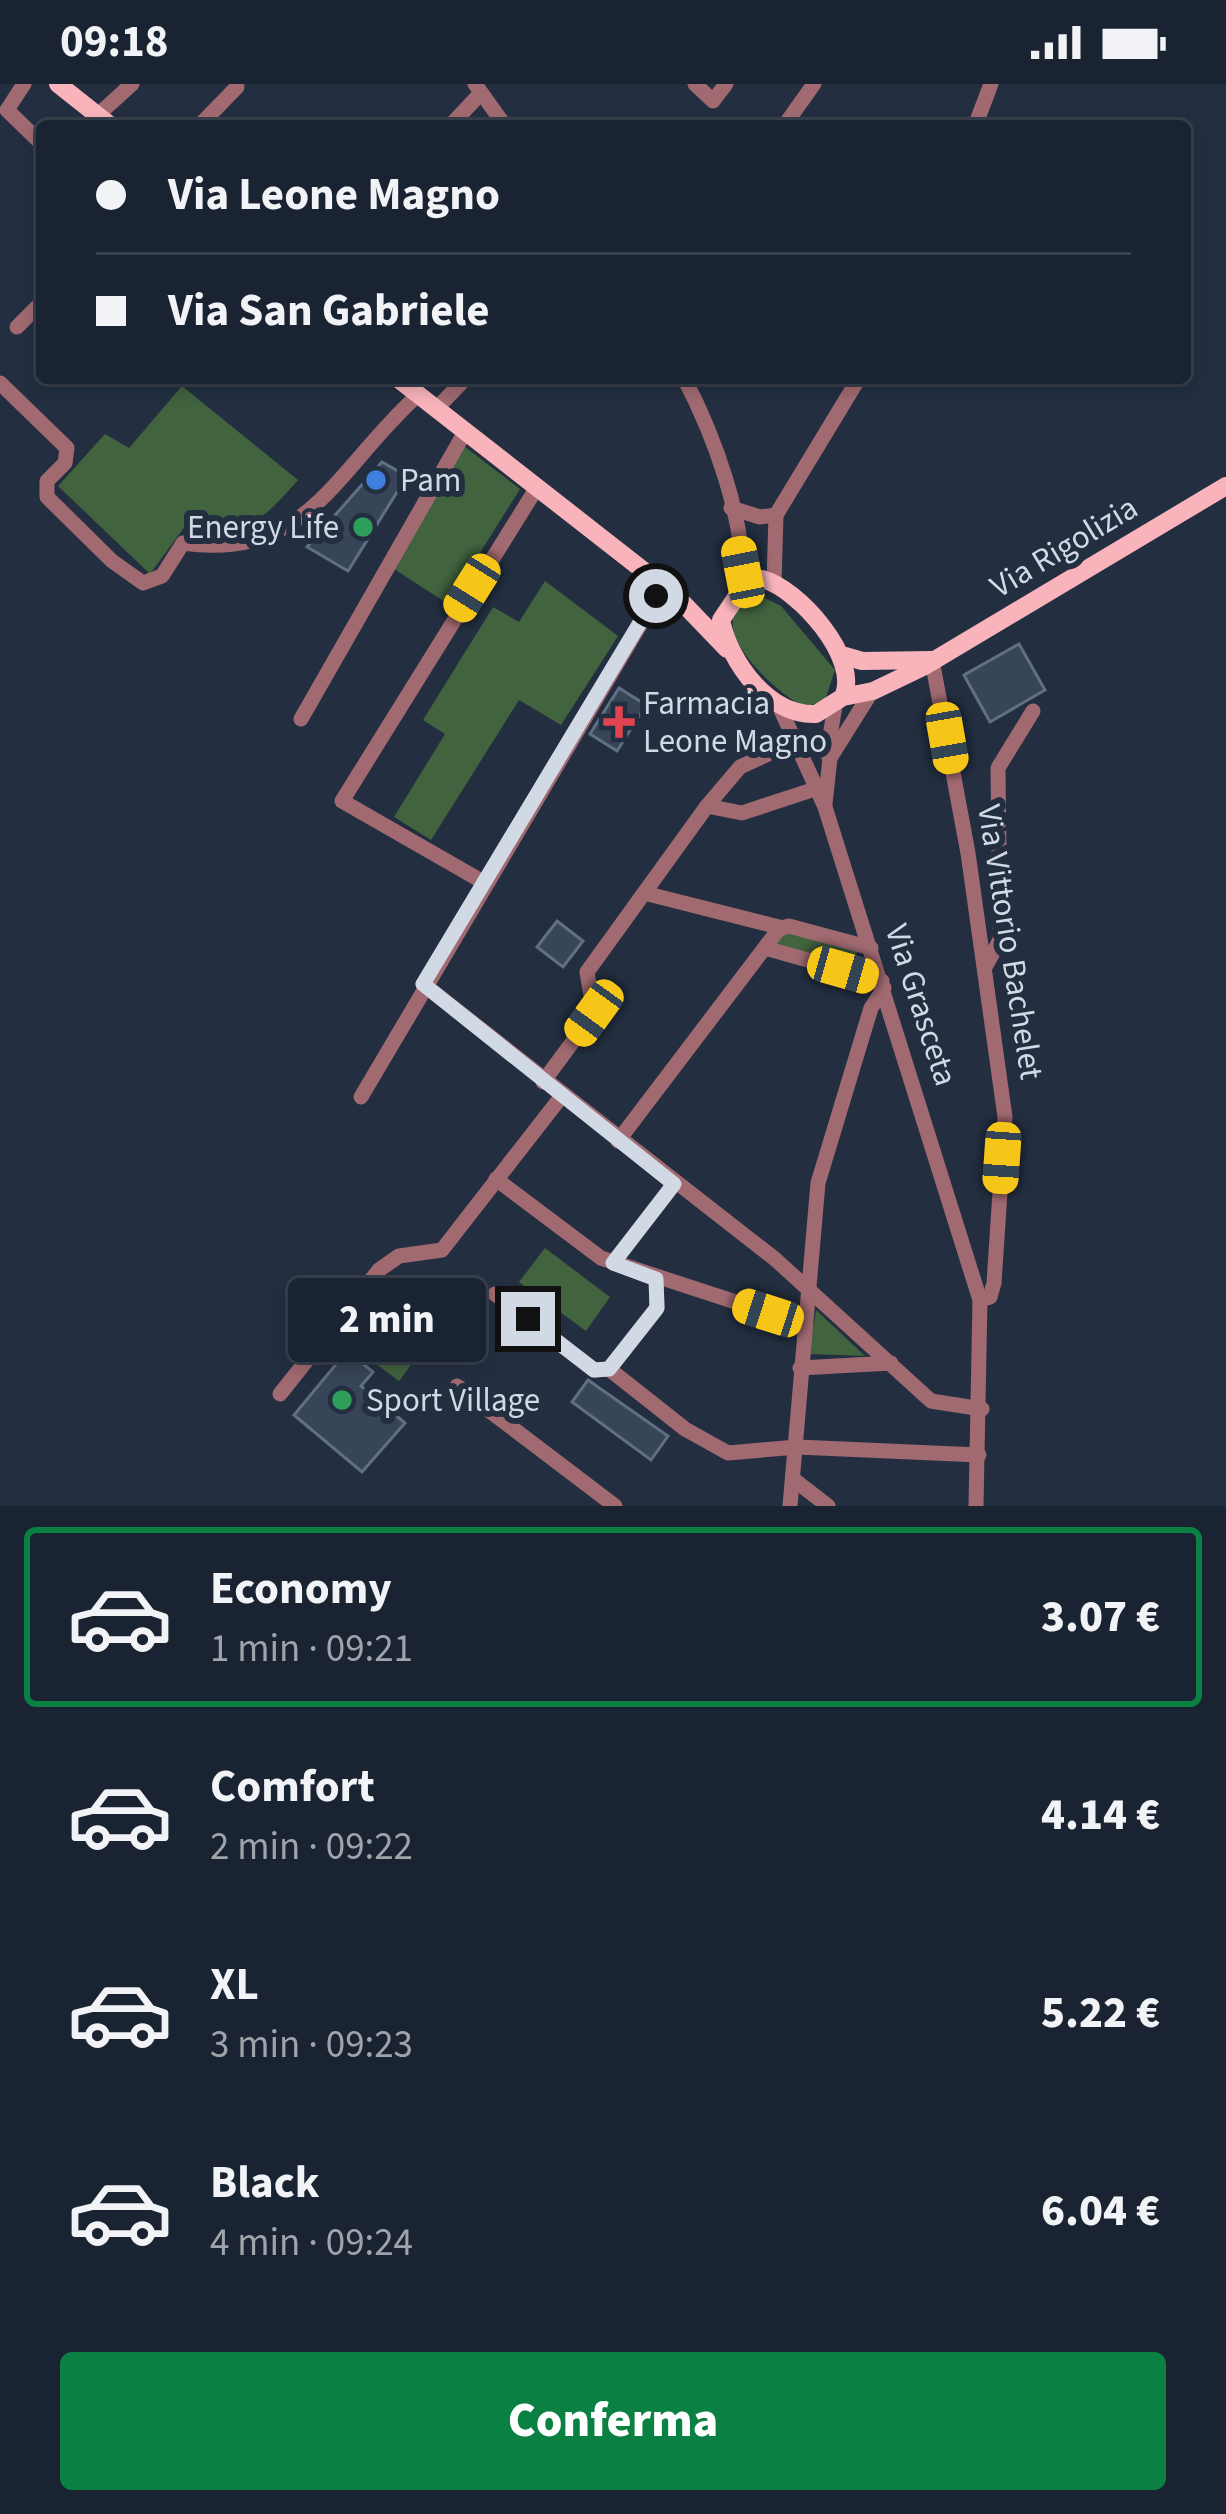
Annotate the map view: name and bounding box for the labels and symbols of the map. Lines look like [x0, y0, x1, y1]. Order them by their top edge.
place label: Pam [400, 457, 461, 504]
marker: Pam [363, 467, 389, 493]
street label: Via Rigolizia [981, 484, 1147, 610]
place label: Energy Life [187, 504, 339, 551]
marker: Energy Life [350, 514, 376, 540]
car [718, 533, 768, 611]
car [438, 548, 506, 628]
route start [629, 569, 683, 623]
place label: Farmacia Leone Magno [643, 680, 827, 765]
car [923, 699, 971, 777]
marker: Farmacia Leone Magno [606, 709, 632, 735]
street label: Via Vittorio Bachelet [965, 801, 1055, 1083]
street label: Via Grasceta [873, 918, 969, 1092]
car [803, 943, 883, 997]
car [558, 973, 630, 1053]
car [982, 1121, 1022, 1195]
callout: 2 min [288, 1277, 486, 1361]
car [728, 1285, 808, 1341]
route end [501, 1292, 555, 1346]
place label: Sport Village [366, 1377, 540, 1424]
marker: Sport Village [329, 1387, 355, 1413]

